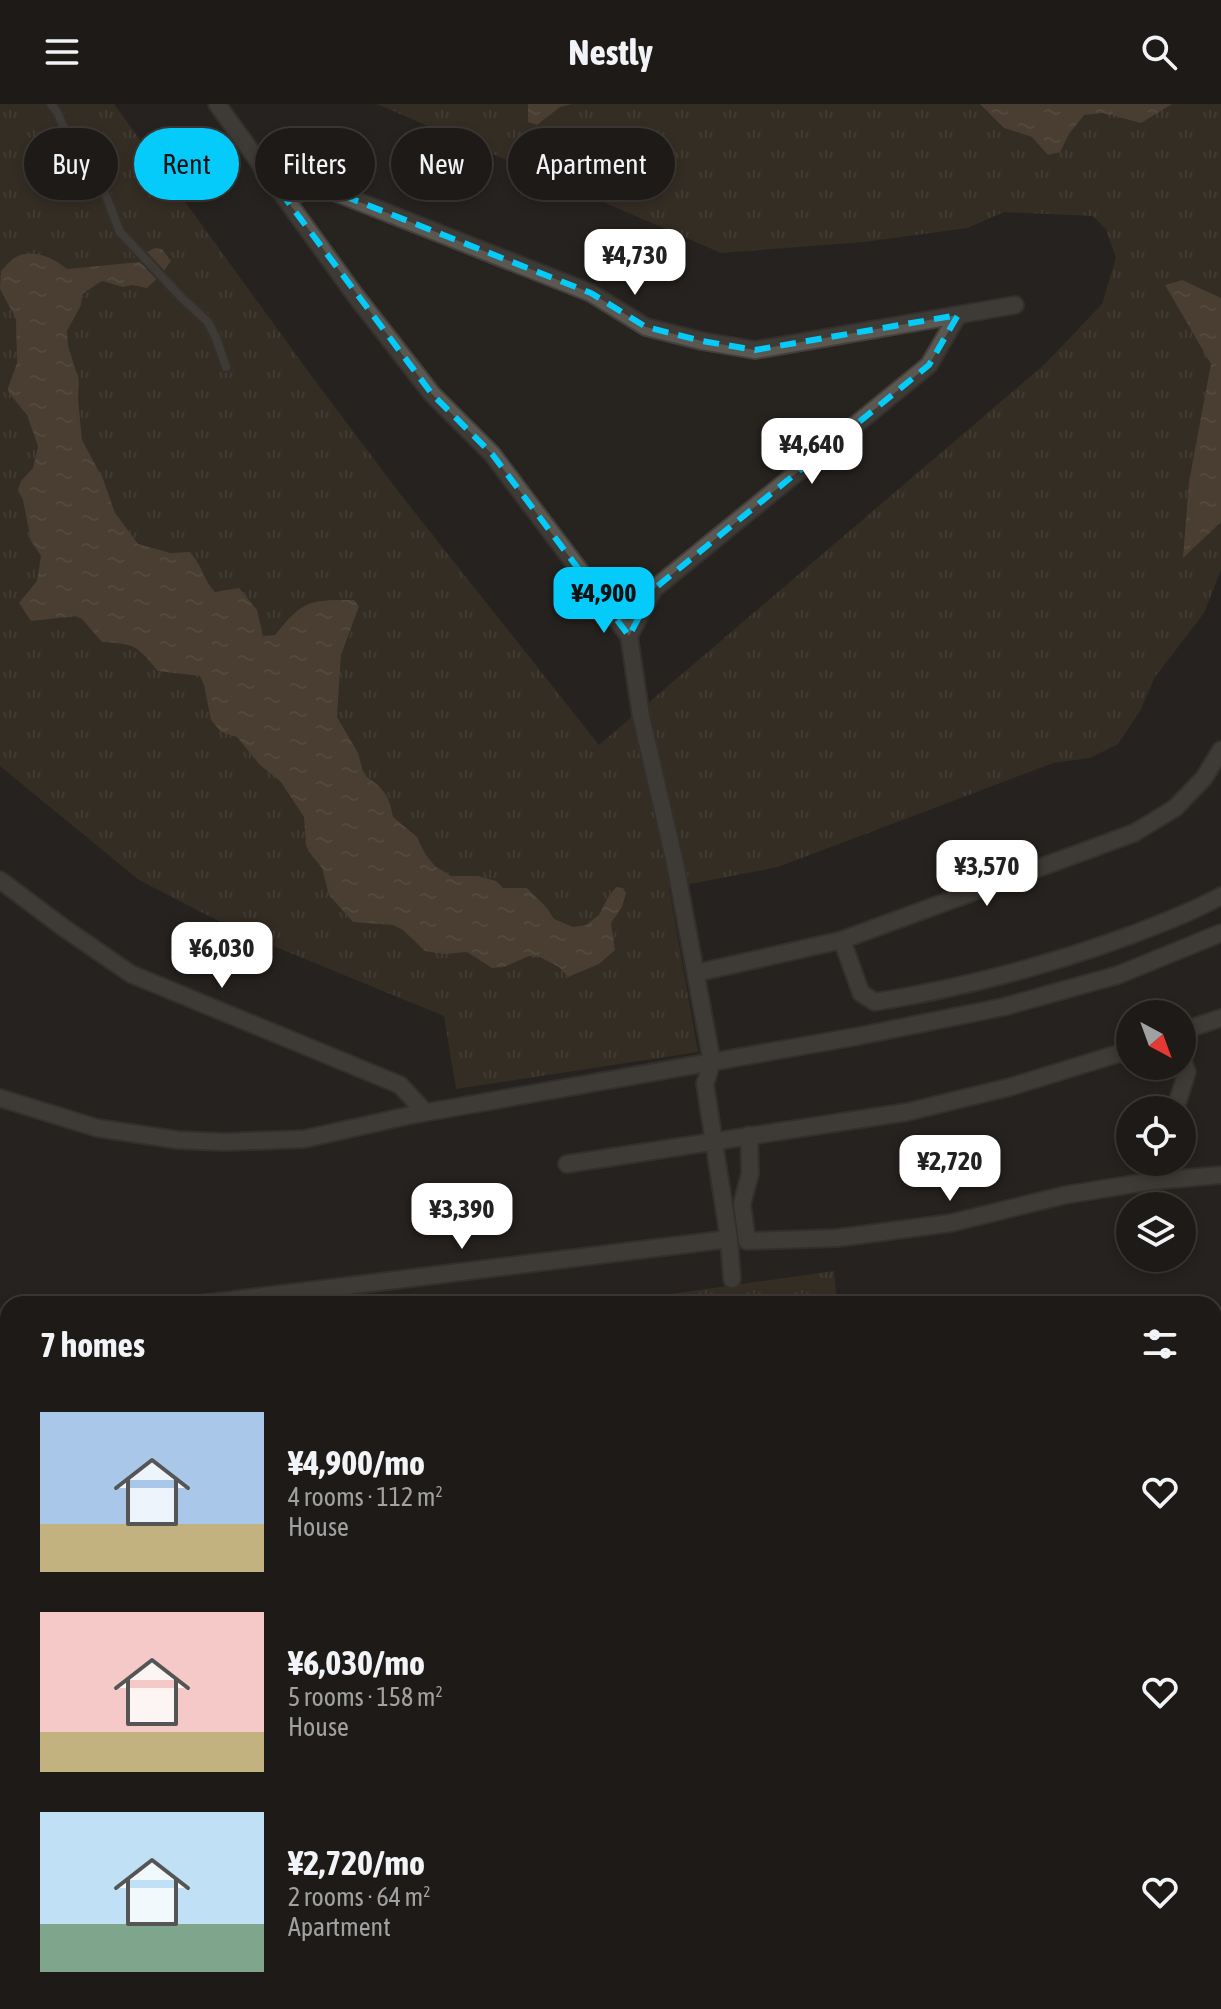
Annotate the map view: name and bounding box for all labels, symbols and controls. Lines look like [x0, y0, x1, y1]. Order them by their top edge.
icon: menu [40, 30, 84, 74]
icon: search [1137, 30, 1181, 74]
text: Nestly [568, 31, 653, 73]
chip: Buy [24, 128, 118, 200]
chip: Rent [134, 128, 239, 200]
chip: Filters [255, 128, 375, 200]
chip: New [391, 128, 492, 200]
chip: Apartment [508, 128, 675, 200]
pin: ¥4,730 [570, 229, 700, 297]
text: ¥4,730 [602, 240, 668, 270]
pin: ¥4,640 [747, 418, 877, 486]
text: ¥4,640 [779, 429, 845, 459]
pin: ¥4,900 [539, 567, 669, 635]
text: ¥4,900 [571, 578, 637, 608]
pin: ¥3,570 [922, 840, 1052, 908]
text: ¥3,570 [954, 851, 1020, 881]
pin: ¥6,030 [157, 922, 287, 990]
text: ¥6,030 [189, 933, 255, 963]
north arrow [1116, 1000, 1196, 1080]
map controls [1116, 1000, 1196, 1272]
button: locate [1116, 1096, 1196, 1176]
pin: ¥2,720 [885, 1135, 1015, 1203]
text: ¥2,720 [917, 1146, 983, 1176]
pin: ¥3,390 [397, 1183, 527, 1251]
button: layers [1116, 1192, 1196, 1272]
text: ¥3,390 [429, 1194, 495, 1224]
icon: filters [1138, 1322, 1182, 1366]
text: 7 homes [40, 1325, 145, 1364]
text: ¥4,900/mo [288, 1443, 425, 1482]
icon: home [104, 1444, 200, 1540]
icon: heart [1138, 1470, 1182, 1514]
text: 4 rooms · 112 m² [288, 1482, 443, 1512]
text: House [288, 1512, 349, 1542]
text: ¥6,030/mo [288, 1643, 425, 1682]
icon: home [104, 1644, 200, 1740]
icon: heart [1138, 1670, 1182, 1714]
text: 5 rooms · 158 m² [288, 1682, 443, 1712]
text: House [288, 1712, 349, 1742]
text: ¥2,720/mo [288, 1843, 425, 1882]
icon: home [104, 1844, 200, 1940]
icon: heart [1138, 1870, 1182, 1914]
text: 2 rooms · 64 m² [288, 1882, 430, 1912]
text: Apartment [288, 1912, 391, 1942]

